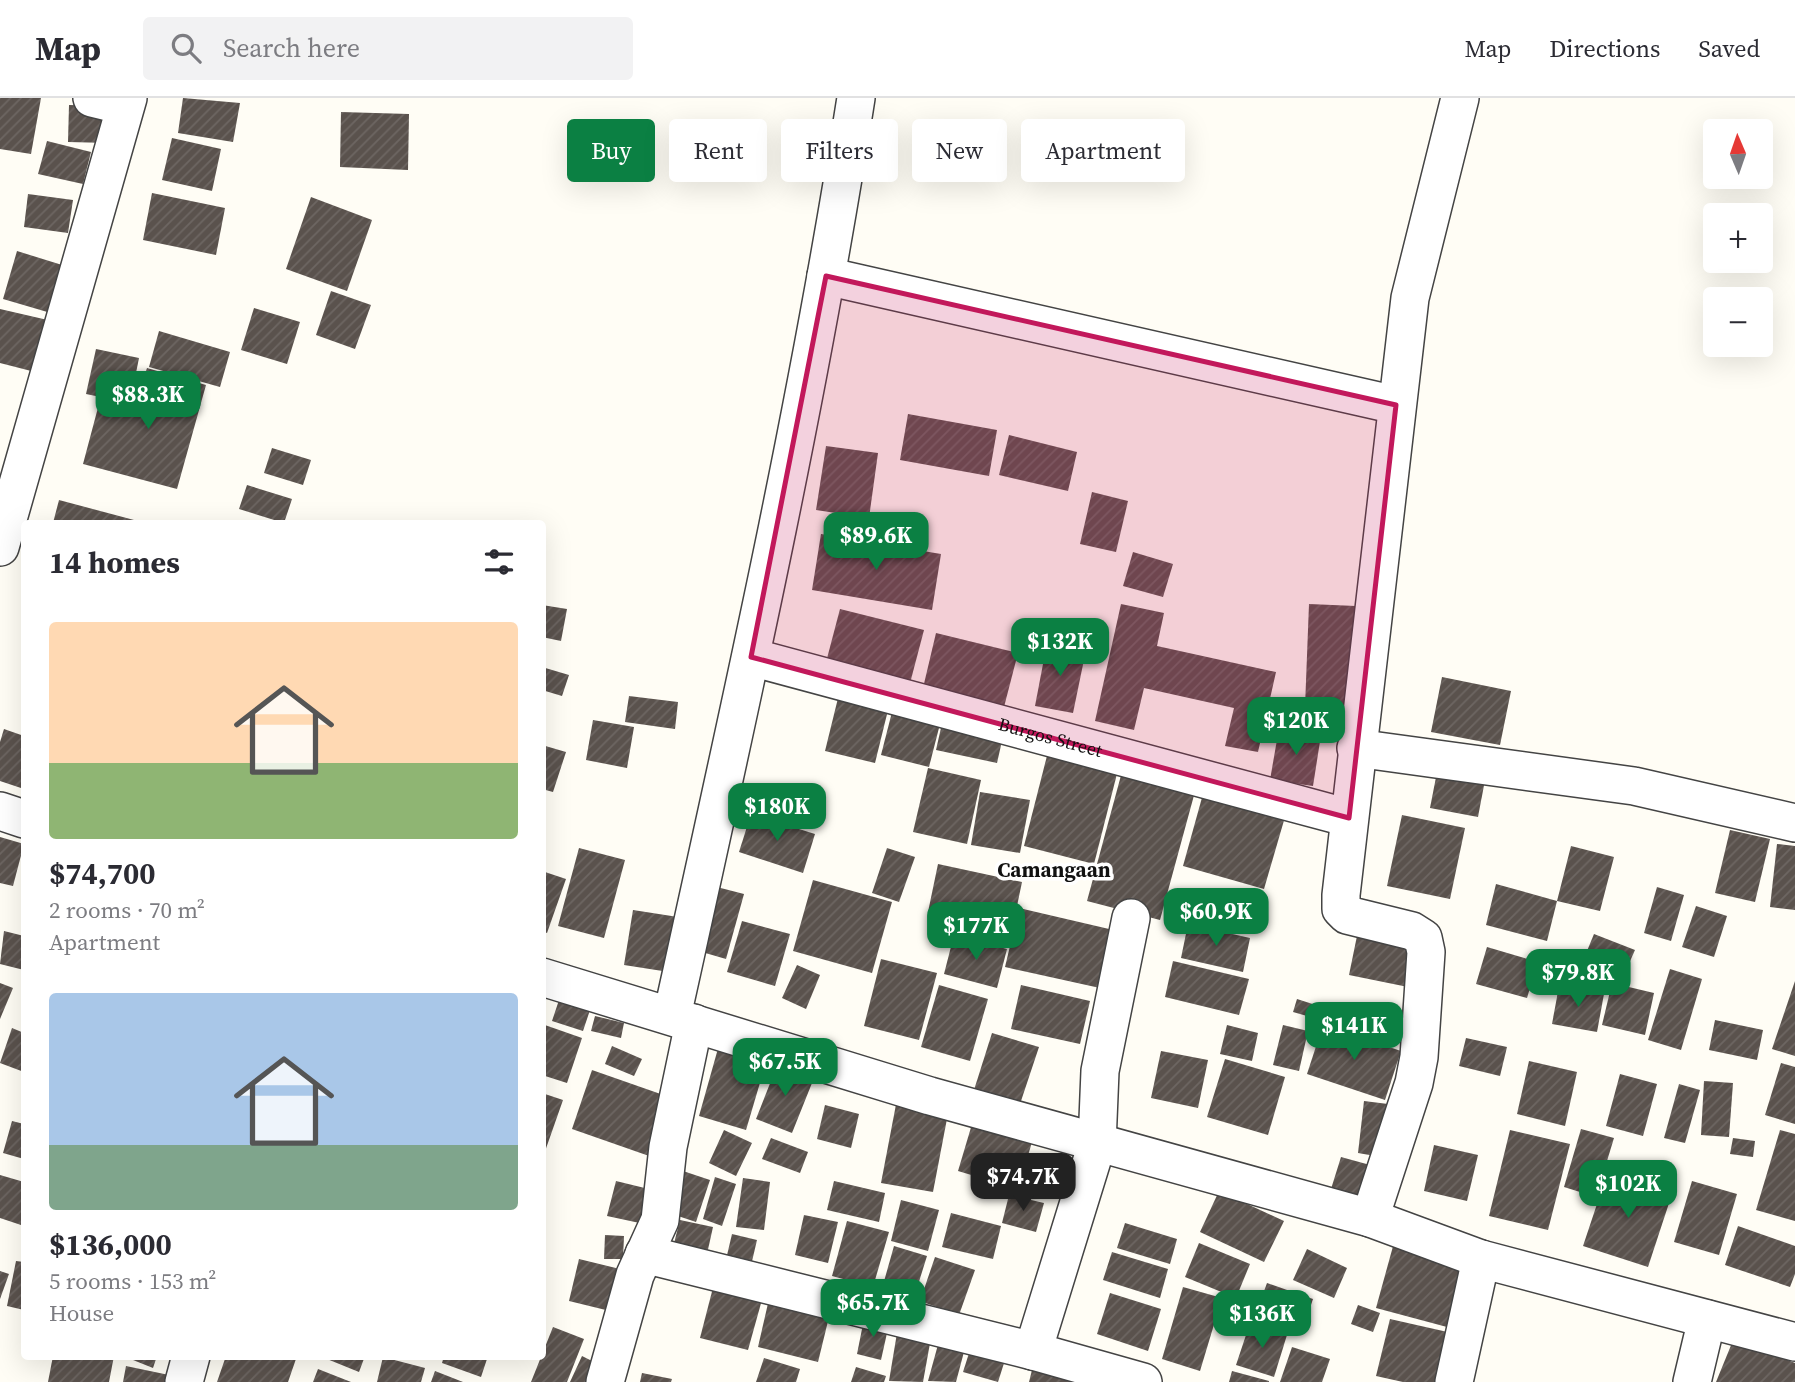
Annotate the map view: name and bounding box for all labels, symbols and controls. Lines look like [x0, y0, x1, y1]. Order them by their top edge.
search box [143, 17, 633, 80]
text: Map [35, 26, 101, 71]
icon: search [167, 29, 205, 67]
text: Search here [223, 30, 360, 66]
text: Map [1464, 32, 1511, 65]
text: Directions [1549, 32, 1660, 65]
text: Saved [1698, 32, 1760, 65]
chip: Buy [567, 119, 655, 182]
chip: Rent [669, 119, 767, 182]
chip: Filters [781, 119, 898, 182]
chip: New [912, 119, 1007, 182]
chip: Apartment [1021, 119, 1185, 182]
north arrow [1703, 119, 1773, 189]
map controls [1703, 119, 1773, 357]
button: + [1703, 203, 1773, 273]
button: − [1703, 287, 1773, 357]
pin: $88.3K [91, 372, 205, 431]
text: $88.3K [112, 378, 184, 410]
pin: $89.6K [819, 512, 933, 572]
text: $89.6K [840, 519, 912, 551]
text: 14 homes [49, 542, 180, 583]
icon: filters [480, 543, 518, 581]
pin: $132K [1011, 618, 1109, 678]
text: $132K [1027, 625, 1093, 657]
icon: home [221, 667, 347, 793]
pin: $120K [1247, 698, 1345, 757]
text: $120K [1263, 704, 1329, 736]
street label: Burgos Street [996, 711, 1105, 763]
pin: $180K [728, 784, 826, 843]
text: $180K [744, 790, 810, 822]
text: $74,700 [49, 853, 156, 894]
district label: Camangaan [997, 855, 1111, 884]
pin: $60.9K [1159, 888, 1273, 948]
text: 2 rooms · 70 m² [49, 894, 205, 926]
text: $60.9K [1180, 895, 1252, 927]
pin: $177K [927, 902, 1025, 962]
text: $177K [943, 909, 1009, 941]
text: Apartment [49, 926, 160, 958]
pin: $79.8K [1521, 950, 1635, 1009]
text: $79.8K [1542, 956, 1614, 988]
pin: $141K [1305, 1002, 1403, 1062]
text: $141K [1321, 1009, 1387, 1041]
icon: home [221, 1038, 347, 1164]
pin: $67.5K [728, 1038, 842, 1098]
text: $67.5K [749, 1045, 821, 1077]
pin: $74.7K [966, 1154, 1080, 1213]
text: $74.7K [987, 1160, 1059, 1192]
pin: $102K [1579, 1160, 1677, 1220]
text: $102K [1595, 1167, 1661, 1199]
text: $136,000 [49, 1224, 172, 1265]
text: 5 rooms · 153 m² [49, 1265, 216, 1297]
pin: $65.7K [816, 1280, 930, 1339]
text: $65.7K [837, 1286, 909, 1318]
pin: $136K [1213, 1290, 1311, 1350]
text: House [49, 1297, 114, 1329]
text: $136K [1229, 1297, 1295, 1329]

